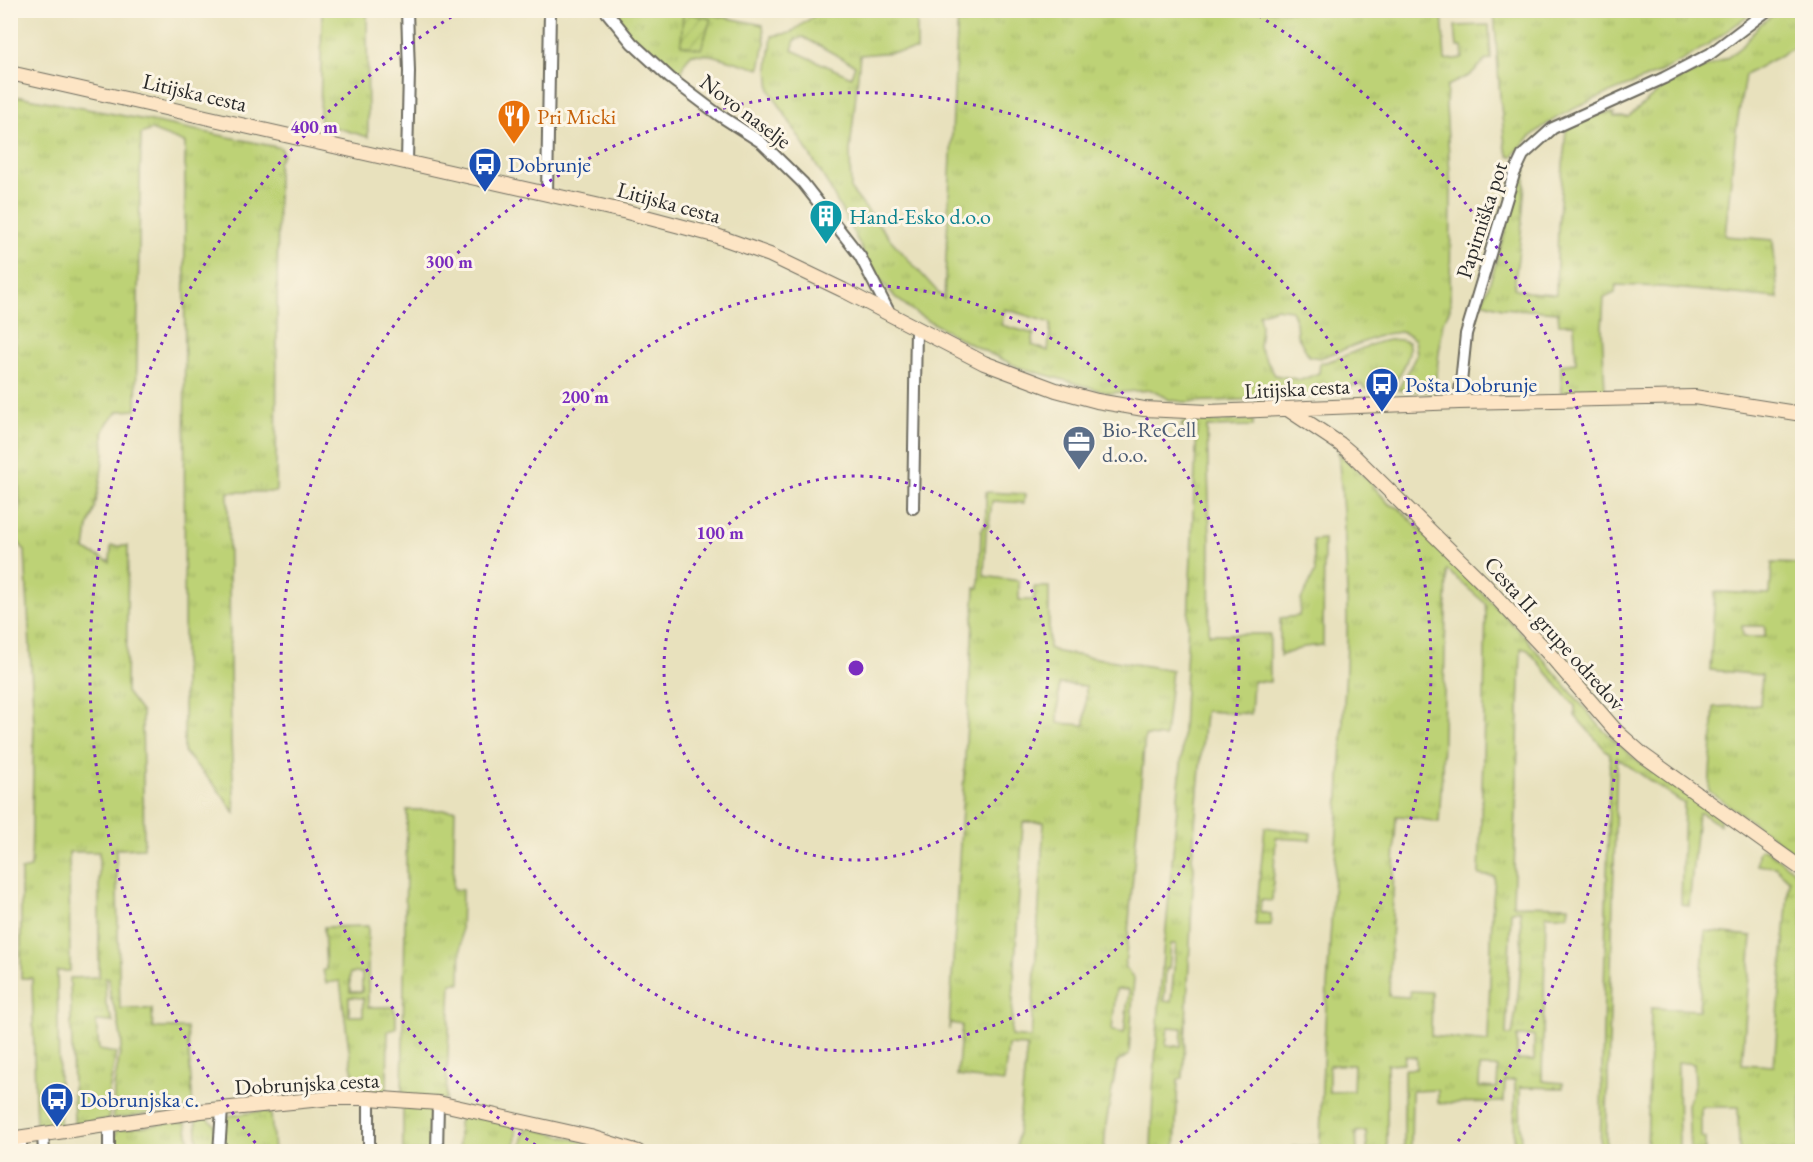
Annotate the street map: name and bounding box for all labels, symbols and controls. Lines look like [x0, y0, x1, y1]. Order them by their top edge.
street label: Litijska cesta [140, 66, 250, 119]
street label: Novo naselje [694, 68, 798, 156]
restaurant icon: Pri Micki [496, 98, 532, 145]
place label: Pri Micki [537, 102, 616, 131]
text: 400 m [290, 115, 338, 138]
bus stop icon: Dobrunje [467, 146, 503, 193]
place label: Dobrunje [508, 150, 591, 179]
street label: Papirniška pot [1449, 158, 1514, 282]
street label: Litijska cesta [614, 175, 724, 230]
building icon: Hand-Esko d.o.o [808, 198, 844, 245]
place label: Hand-Esko d.o.o [849, 202, 991, 231]
text: 300 m [425, 250, 473, 273]
bus stop icon: Pošta Dobrunje [1364, 366, 1400, 413]
place label: Pošta Dobrunje [1405, 370, 1537, 399]
street label: Litijska cesta [1243, 371, 1351, 406]
text: 200 m [561, 385, 609, 408]
place label: Bio-ReCell d.o.o. [1102, 415, 1196, 469]
office icon: Bio-ReCell d.o.o. [1061, 424, 1097, 471]
text: 100 m [696, 521, 744, 544]
street label: Cesta II. grupe odredov [1478, 550, 1632, 717]
centre of rings [846, 658, 866, 678]
street label: Dobrunjska cesta [234, 1065, 380, 1102]
bus stop icon: Dobrunjska c. [39, 1081, 75, 1128]
place label: Dobrunjska c. [80, 1085, 199, 1114]

